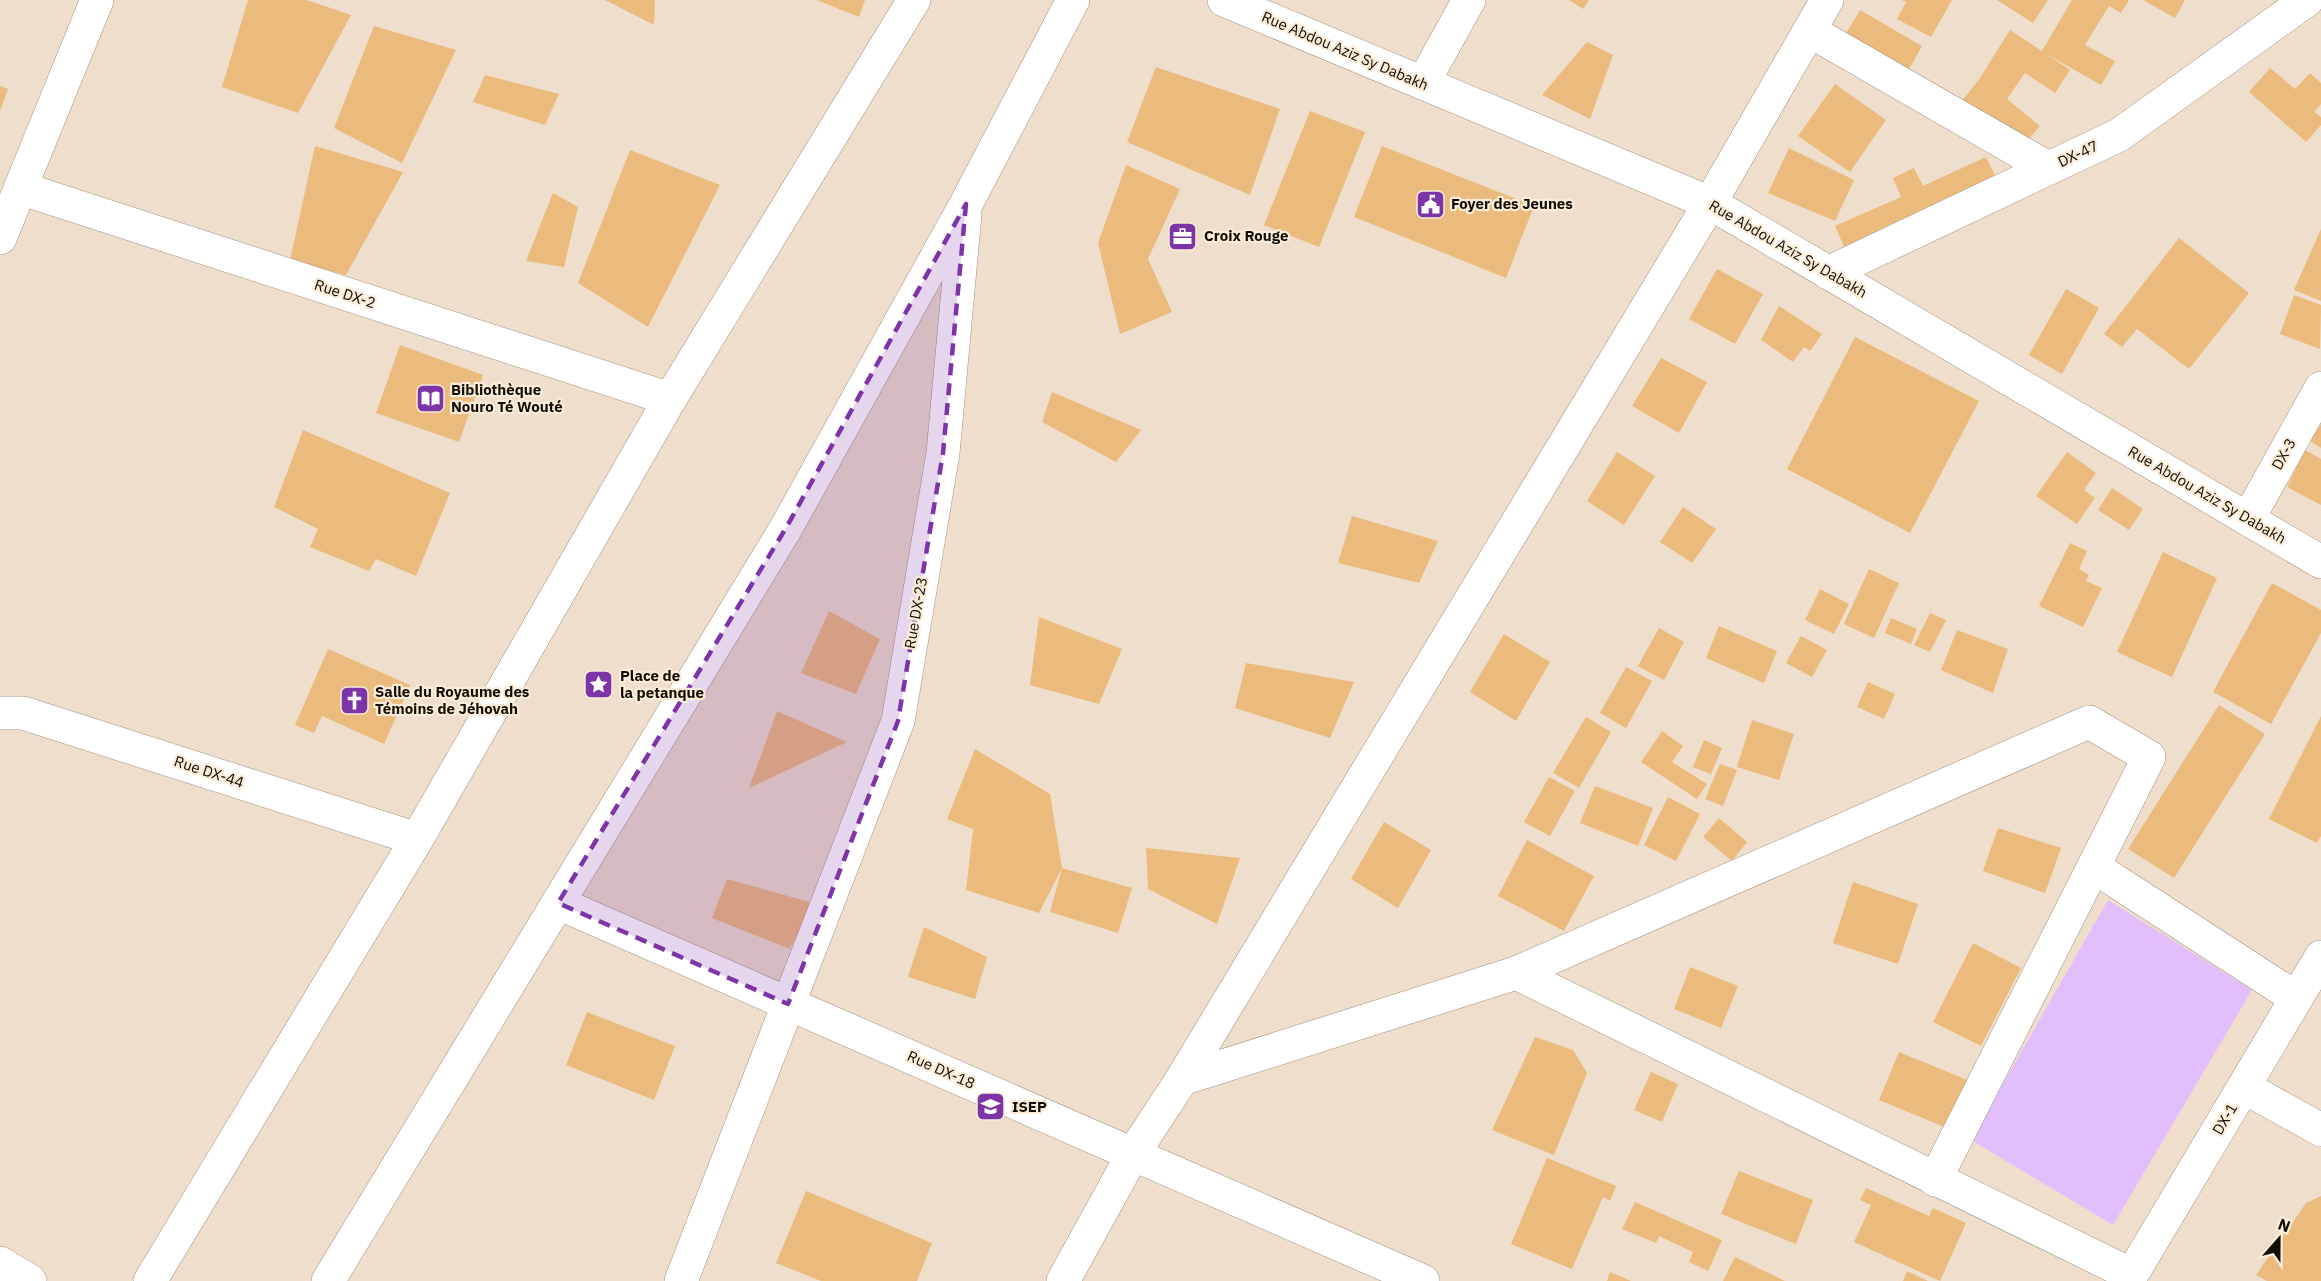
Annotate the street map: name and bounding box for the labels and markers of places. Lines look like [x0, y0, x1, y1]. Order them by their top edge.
public building icon: Foyer des Jeunes [1414, 188, 1446, 220]
place label: Foyer des Jeunes [1451, 194, 1573, 213]
office icon: Croix Rouge [1167, 220, 1199, 252]
place label: Croix Rouge [1204, 226, 1288, 245]
place label: Bibliothèque Nouro Té Wouté [451, 380, 563, 416]
library icon: Bibliothèque Nouro Té Wouté [414, 383, 446, 415]
place label: Place de la petanque [620, 666, 704, 702]
place icon: Place de la petanque [583, 669, 615, 701]
place label: Salle du Royaume des Témoins de Jéhovah [375, 682, 530, 718]
church icon: Salle du Royaume des Témoins de Jéhovah [338, 685, 370, 717]
school or university icon: ISEP [975, 1091, 1007, 1123]
place label: ISEP [1012, 1097, 1047, 1116]

